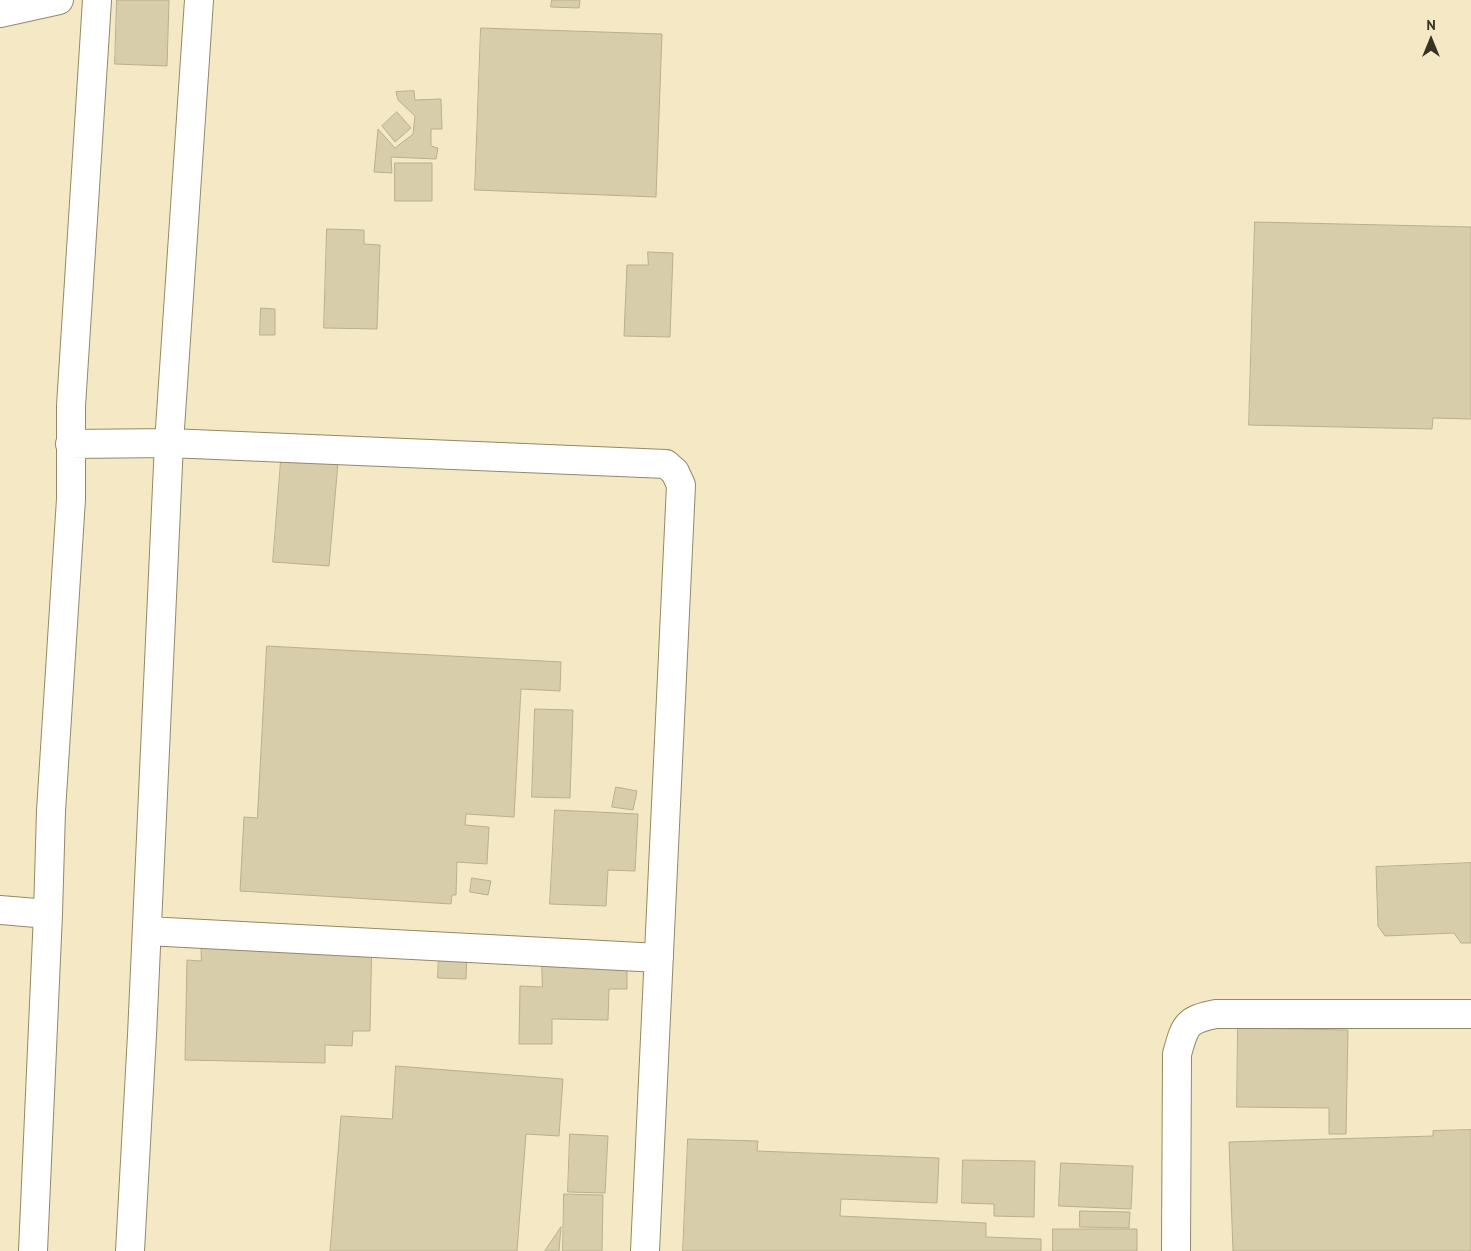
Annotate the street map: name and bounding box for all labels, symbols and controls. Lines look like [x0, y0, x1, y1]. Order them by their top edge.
north arrow [1406, 15, 1456, 65]
text: N [1426, 16, 1436, 34]

